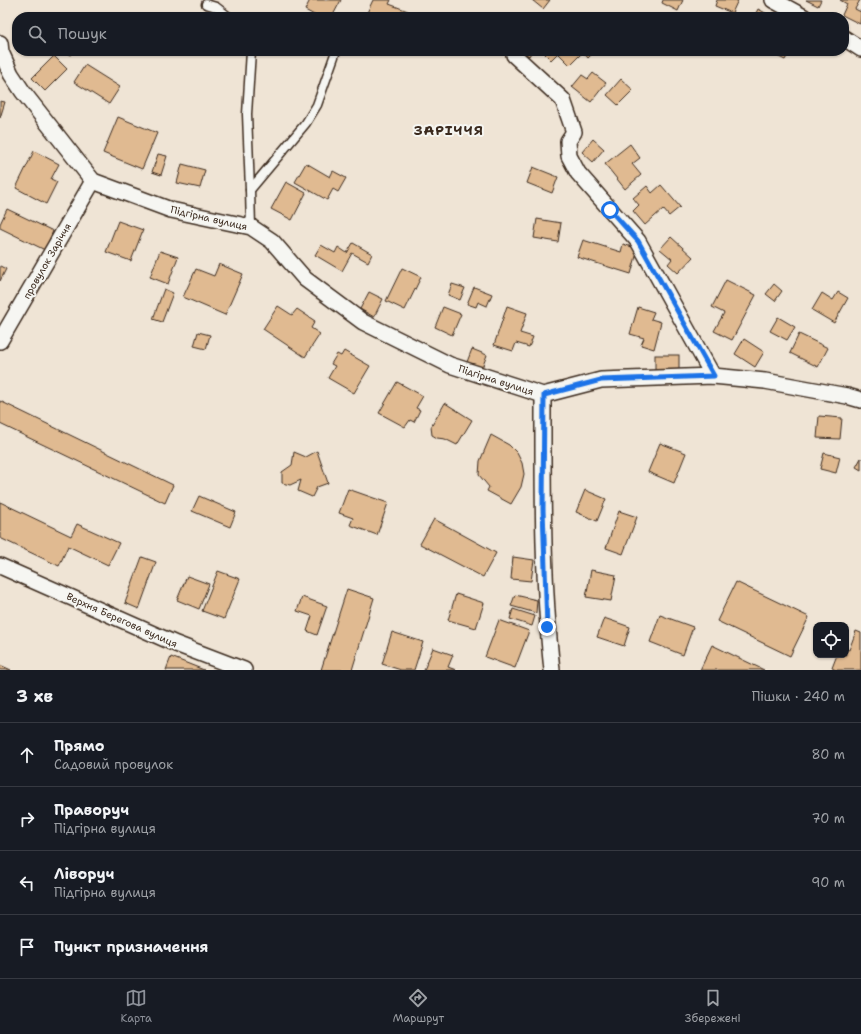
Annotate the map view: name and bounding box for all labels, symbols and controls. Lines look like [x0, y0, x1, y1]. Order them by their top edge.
search box [12, 12, 849, 56]
icon: search [26, 23, 48, 45]
text: Пошук [58, 24, 107, 44]
district label: ЗАРІЧЧЯ [414, 121, 484, 139]
route start [601, 201, 619, 219]
street label: Підгірна вулиця [169, 203, 249, 233]
street label: провулок Заріччя [20, 221, 74, 301]
street label: Підгірна вулиця [457, 362, 535, 398]
street label: Верхня Берегова вулиця [64, 590, 180, 650]
route end [538, 618, 556, 636]
map controls [813, 622, 849, 658]
button: locate [813, 622, 849, 658]
text: 3 хв [16, 685, 53, 707]
text: Пішки · 240 m [752, 688, 845, 705]
text: Прямо [54, 736, 104, 756]
icon: ahead [16, 744, 38, 766]
text: 80 m [811, 746, 845, 763]
text: Садовий провулок [54, 756, 173, 773]
text: Праворуч [54, 800, 129, 820]
icon: right [16, 808, 38, 830]
text: 70 m [811, 810, 845, 827]
text: Підгірна вулиця [54, 820, 156, 837]
text: Ліворуч [54, 864, 114, 884]
icon: left [16, 872, 38, 894]
text: 90 m [811, 874, 845, 891]
text: Підгірна вулиця [54, 884, 156, 901]
icon: arrive [16, 936, 38, 958]
text: Пункт призначення [54, 937, 209, 957]
tab: Карта [120, 987, 152, 1026]
tab: Маршрут [393, 987, 444, 1026]
tab: Збережені [685, 987, 741, 1026]

